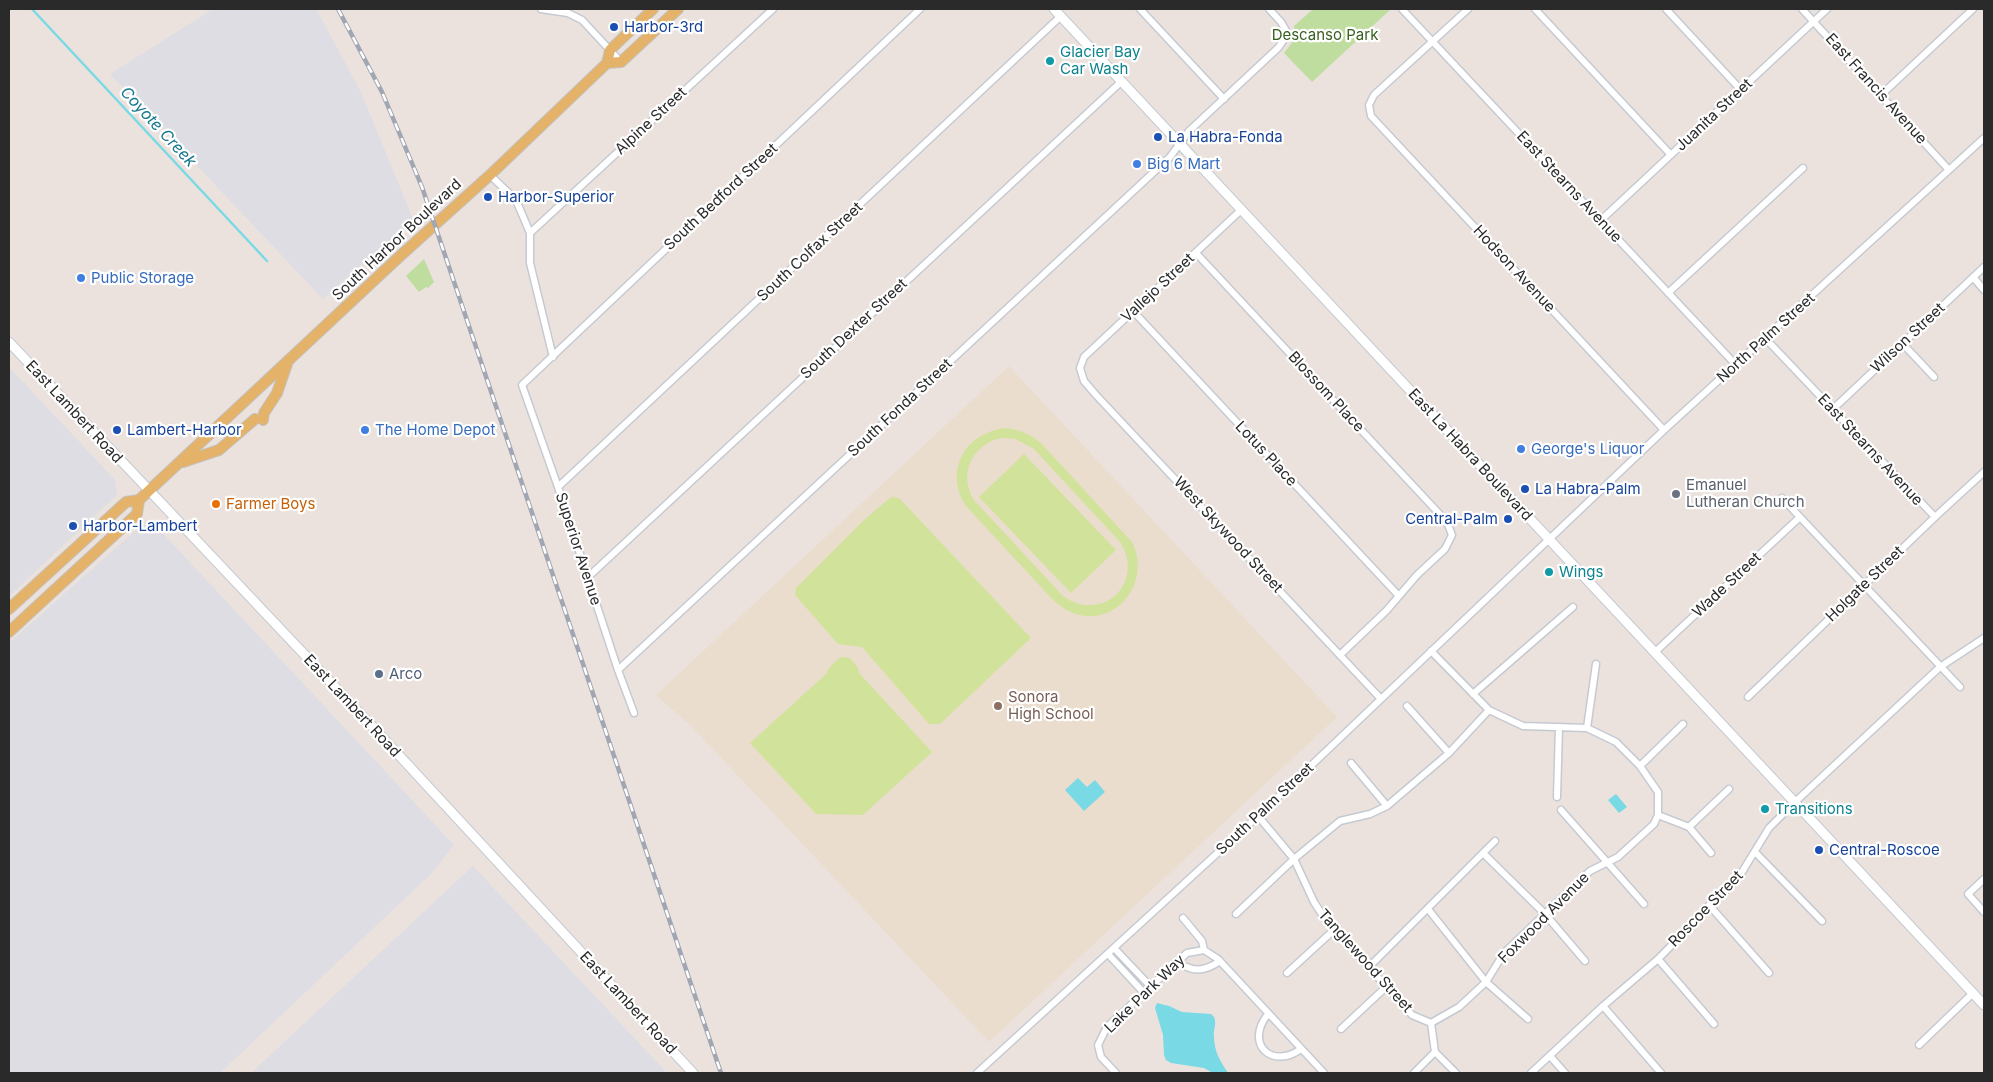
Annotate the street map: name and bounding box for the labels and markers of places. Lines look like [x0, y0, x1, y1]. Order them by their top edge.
place label: Harbor-3rd [624, 18, 703, 36]
marker: Harbor-3rd [608, 21, 620, 33]
place label: Glacier Bay Car Wash [1060, 43, 1141, 78]
marker: Glacier Bay Car Wash [1044, 55, 1056, 67]
place label: La Habra-Fonda [1168, 128, 1283, 146]
marker: La Habra-Fonda [1152, 131, 1164, 143]
place label: Big 6 Mart [1147, 155, 1220, 173]
marker: Big 6 Mart [1131, 158, 1143, 170]
place label: Harbor-Superior [498, 188, 614, 206]
marker: Harbor-Superior [482, 191, 494, 203]
place label: Public Storage [91, 269, 194, 287]
marker: Public Storage [75, 272, 87, 284]
place label: Lambert-Harbor [127, 421, 242, 439]
place label: The Home Depot [375, 421, 495, 439]
marker: Lambert-Harbor [111, 424, 123, 436]
marker: The Home Depot [359, 424, 371, 436]
place label: George's Liquor [1531, 440, 1644, 458]
marker: George's Liquor [1515, 443, 1527, 455]
place label: Emanuel Lutheran Church [1686, 476, 1805, 511]
place label: La Habra-Palm [1535, 480, 1641, 498]
marker: La Habra-Palm [1519, 483, 1531, 495]
marker: Emanuel Lutheran Church [1670, 488, 1682, 500]
place label: Farmer Boys [226, 495, 315, 513]
marker: Farmer Boys [210, 498, 222, 510]
place label: Central-Palm [1405, 510, 1498, 528]
marker: Central-Palm [1502, 513, 1514, 525]
place label: Harbor-Lambert [83, 517, 197, 535]
marker: Harbor-Lambert [67, 520, 79, 532]
place label: Wings [1559, 563, 1603, 581]
marker: Wings [1543, 566, 1555, 578]
place label: Arco [389, 665, 422, 683]
marker: Arco [373, 668, 385, 680]
place label: Sonora High School [1008, 688, 1094, 723]
marker: Sonora High School [992, 700, 1004, 712]
place label: Transitions [1775, 800, 1853, 818]
marker: Transitions [1759, 803, 1771, 815]
place label: Central-Roscoe [1829, 841, 1940, 859]
marker: Central-Roscoe [1813, 844, 1825, 856]

